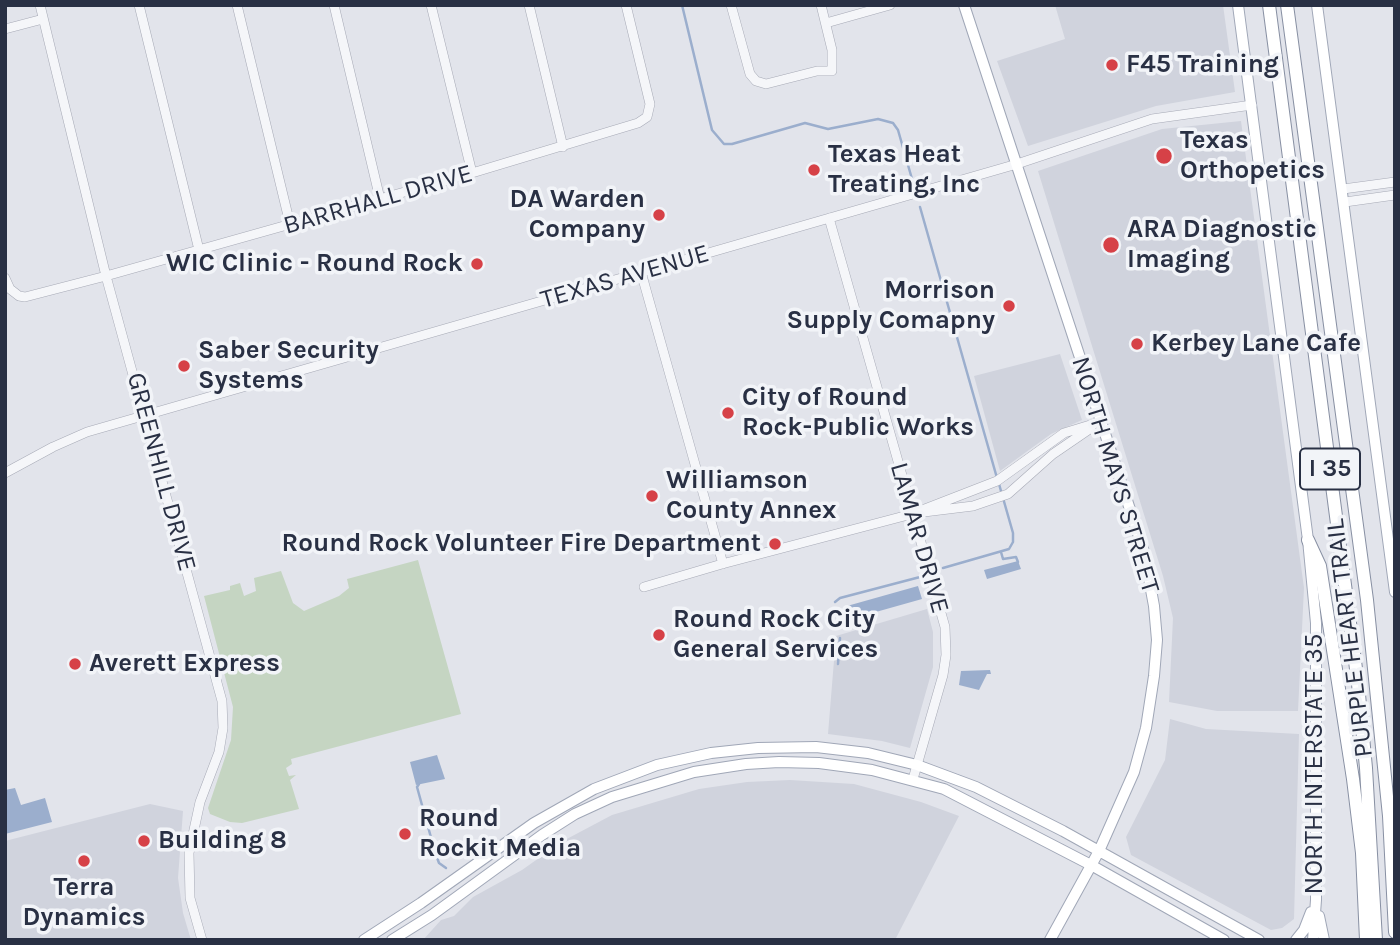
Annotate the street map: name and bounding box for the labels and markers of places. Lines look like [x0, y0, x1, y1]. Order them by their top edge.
place label: F45 Training [1126, 49, 1279, 81]
marker: F45 Training [1104, 57, 1120, 73]
place label: Texas Orthopetics [1180, 125, 1325, 186]
place label: Texas Heat Treating, Inc [828, 139, 980, 200]
marker: Texas Orthopetics [1154, 146, 1174, 166]
marker: Texas Heat Treating, Inc [806, 162, 822, 178]
place label: DA Warden Company [509, 184, 645, 246]
marker: DA Warden Company [651, 207, 667, 223]
place label: ARA Diagnostic Imaging [1127, 214, 1317, 276]
marker: ARA Diagnostic Imaging [1101, 235, 1121, 255]
place label: WIC Clinic - Round Rock [166, 248, 463, 280]
marker: WIC Clinic - Round Rock [469, 256, 485, 272]
place label: Morrison Supply Comapny [787, 275, 995, 336]
marker: Morrison Supply Comapny [1001, 298, 1017, 314]
place label: Kerbey Lane Cafe [1151, 328, 1361, 360]
place label: Saber Security Systems [198, 335, 379, 396]
marker: Kerbey Lane Cafe [1129, 336, 1145, 352]
marker: Saber Security Systems [176, 358, 192, 374]
place label: City of Round Rock-Public Works [742, 382, 974, 444]
marker: City of Round Rock-Public Works [720, 405, 736, 421]
place label: Williamson County Annex [666, 465, 836, 526]
marker: Williamson County Annex [644, 488, 660, 504]
place label: Round Rock Volunteer Fire Department [282, 528, 761, 560]
marker: Round Rock Volunteer Fire Department [767, 536, 783, 552]
place label: Round Rock City General Services [673, 604, 878, 666]
marker: Round Rock City General Services [651, 627, 667, 643]
place label: Averett Express [89, 648, 280, 680]
marker: Averett Express [67, 656, 83, 672]
place label: Round Rockit Media [419, 803, 581, 864]
place label: Building 8 [158, 825, 287, 857]
marker: Round Rockit Media [397, 826, 413, 842]
marker: Building 8 [136, 833, 152, 849]
marker: Terra Dynamics [76, 853, 92, 869]
place label: Terra Dynamics [22, 872, 146, 934]

